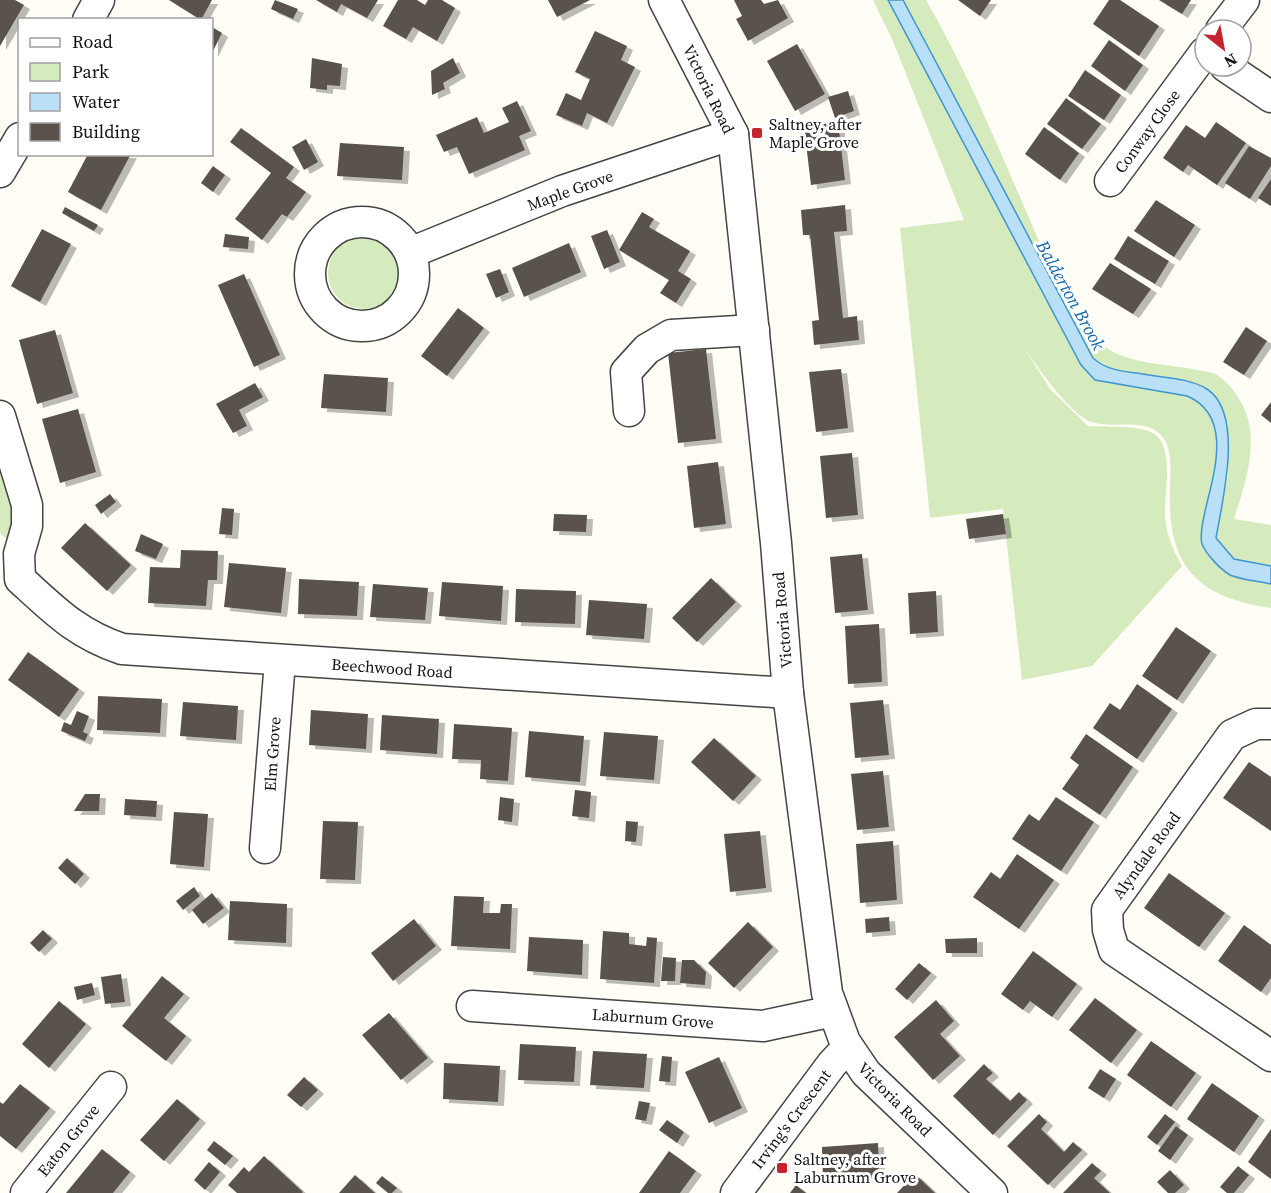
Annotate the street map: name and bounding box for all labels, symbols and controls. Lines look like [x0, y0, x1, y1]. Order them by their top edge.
legend [18, 18, 213, 156]
north arrow [1193, 18, 1253, 78]
text: Road [72, 29, 113, 54]
street label: Victoria Road [678, 41, 740, 137]
text: N [1220, 48, 1241, 73]
text: Park [72, 59, 109, 84]
street label: Conway Close [1109, 85, 1185, 177]
text: Water [72, 89, 120, 114]
place label: Saltney, after Maple Grove [769, 113, 862, 153]
text: Building [72, 119, 140, 144]
marker: Saltney, after Maple Grove [750, 126, 764, 140]
street label: Maple Grove [524, 164, 616, 216]
water label: Balderton Brook [1030, 235, 1112, 355]
street label: Victoria Road [767, 571, 797, 669]
street label: Beechwood Road [331, 653, 453, 683]
street label: Elm Grove [258, 716, 286, 792]
street label: Alyndale Road [1107, 807, 1185, 903]
street label: Laburnum Grove [591, 1003, 715, 1033]
street label: Victoria Road [853, 1057, 937, 1141]
street label: Irving's Crescent [746, 1064, 836, 1173]
street label: Eaton Grove [32, 1099, 104, 1181]
place label: Saltney, after Laburnum Grove [794, 1148, 916, 1188]
marker: Saltney, after Laburnum Grove [775, 1161, 789, 1175]

